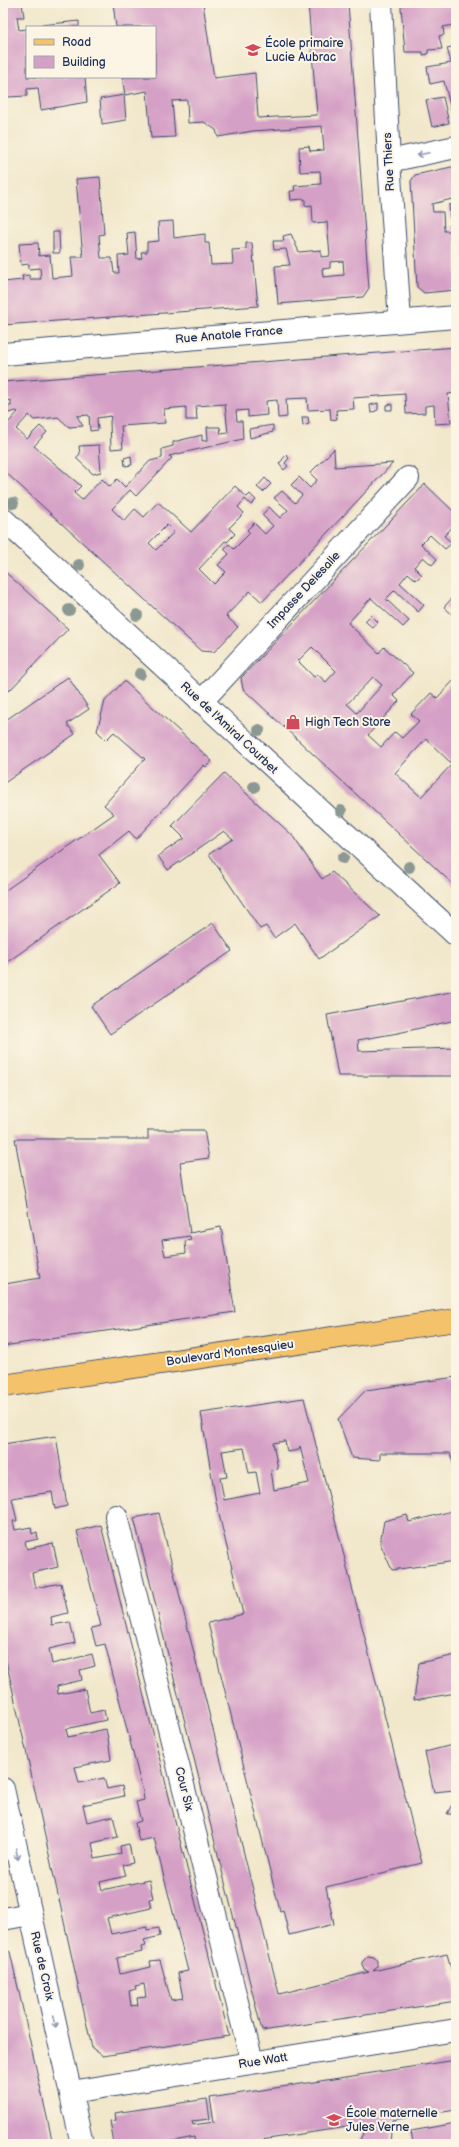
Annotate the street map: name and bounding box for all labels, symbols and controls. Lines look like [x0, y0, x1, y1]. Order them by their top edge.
legend [26, 26, 156, 78]
text: Road [62, 35, 91, 50]
place label: École primaire Lucie Aubrac [265, 35, 344, 65]
school or university icon: École primaire Lucie Aubrac [244, 41, 262, 59]
text: Building [62, 55, 106, 70]
street label: Rue Thiers [380, 132, 398, 192]
one-way arrow [416, 151, 429, 159]
street label: Rue Anatole France [175, 323, 283, 347]
street label: Impasse Delesalle [264, 548, 344, 632]
street label: Rue de l'Amiral Courbet [177, 679, 281, 777]
shop icon: High Tech Store [284, 713, 302, 731]
place label: High Tech Store [305, 715, 391, 730]
street label: Boulevard Montesquieu [165, 1337, 295, 1369]
street label: Cour Six [171, 1765, 197, 1813]
one-way arrow [14, 1847, 22, 1860]
street label: Rue de Croix [27, 1930, 57, 2002]
one-way arrow [51, 2015, 59, 2028]
street label: Rue Watt [237, 2050, 289, 2072]
place label: École maternelle Jules Verne [346, 2105, 438, 2135]
school or university icon: École maternelle Jules Verne [325, 2111, 343, 2129]

